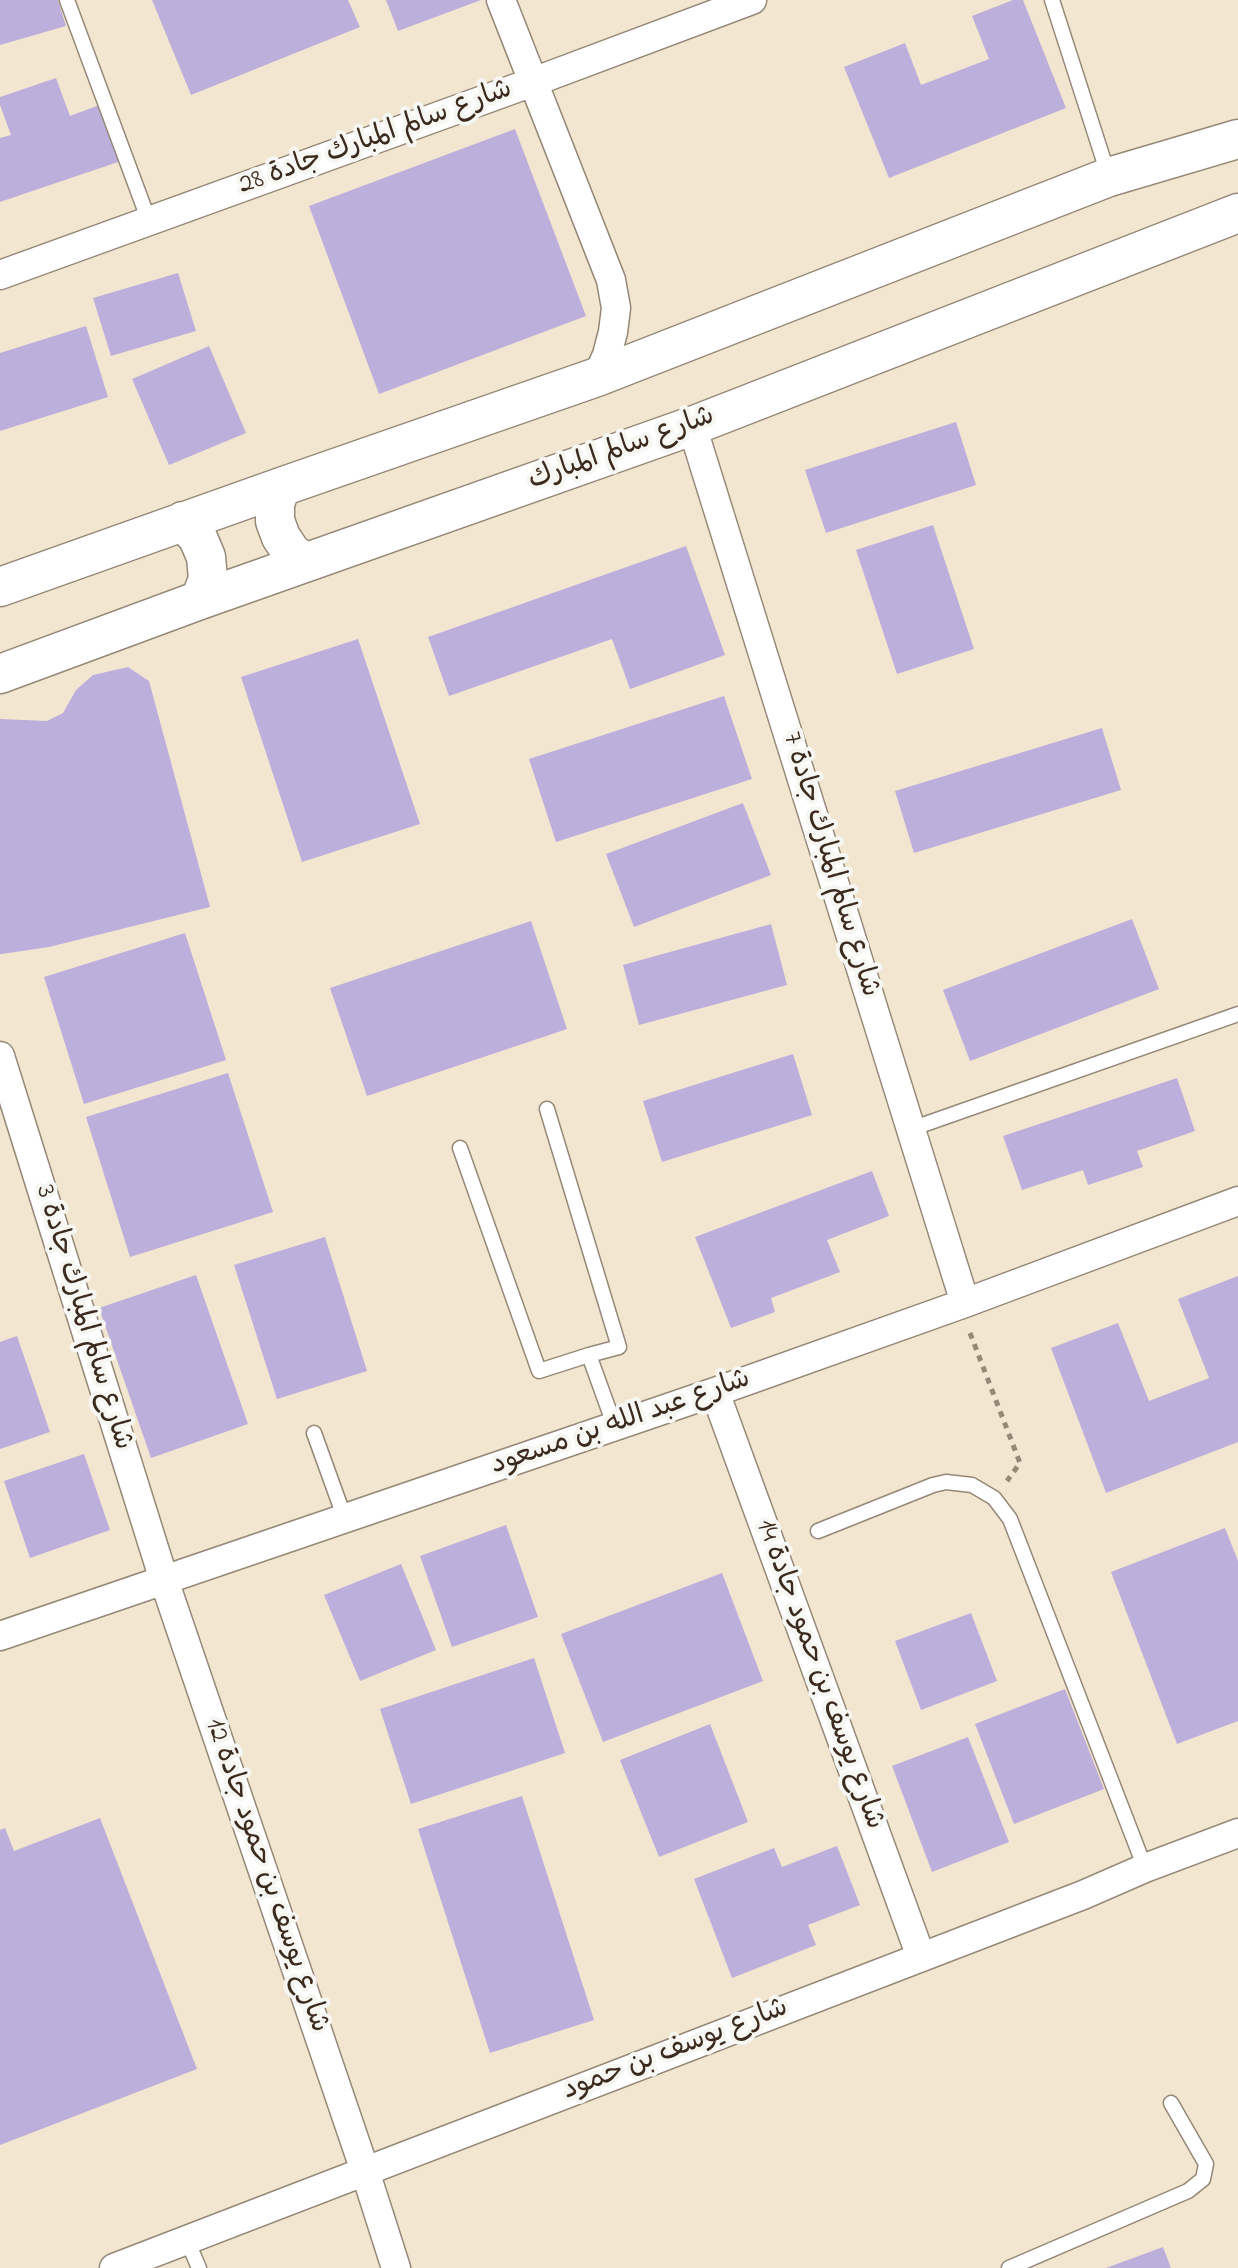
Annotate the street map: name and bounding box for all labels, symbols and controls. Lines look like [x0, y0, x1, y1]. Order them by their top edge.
street label: شارع سالم المبارك جادة 28 [235, 74, 517, 204]
street label: شارع سالم المبارك [524, 401, 720, 499]
street label: شارع سالم المبارك جادة 7 [773, 728, 885, 1002]
street label: شارع سالم المبارك جادة 3 [26, 1181, 138, 1455]
street label: شارع عبد الله بن مسعود [487, 1364, 755, 1484]
street label: شارع يوسف بن حمود جادة 14 [746, 1515, 890, 1835]
street label: شارع يوسف بن حمود جادة 12 [195, 1715, 335, 2037]
street label: شارع يوسف بن حمود [559, 1993, 793, 2109]

